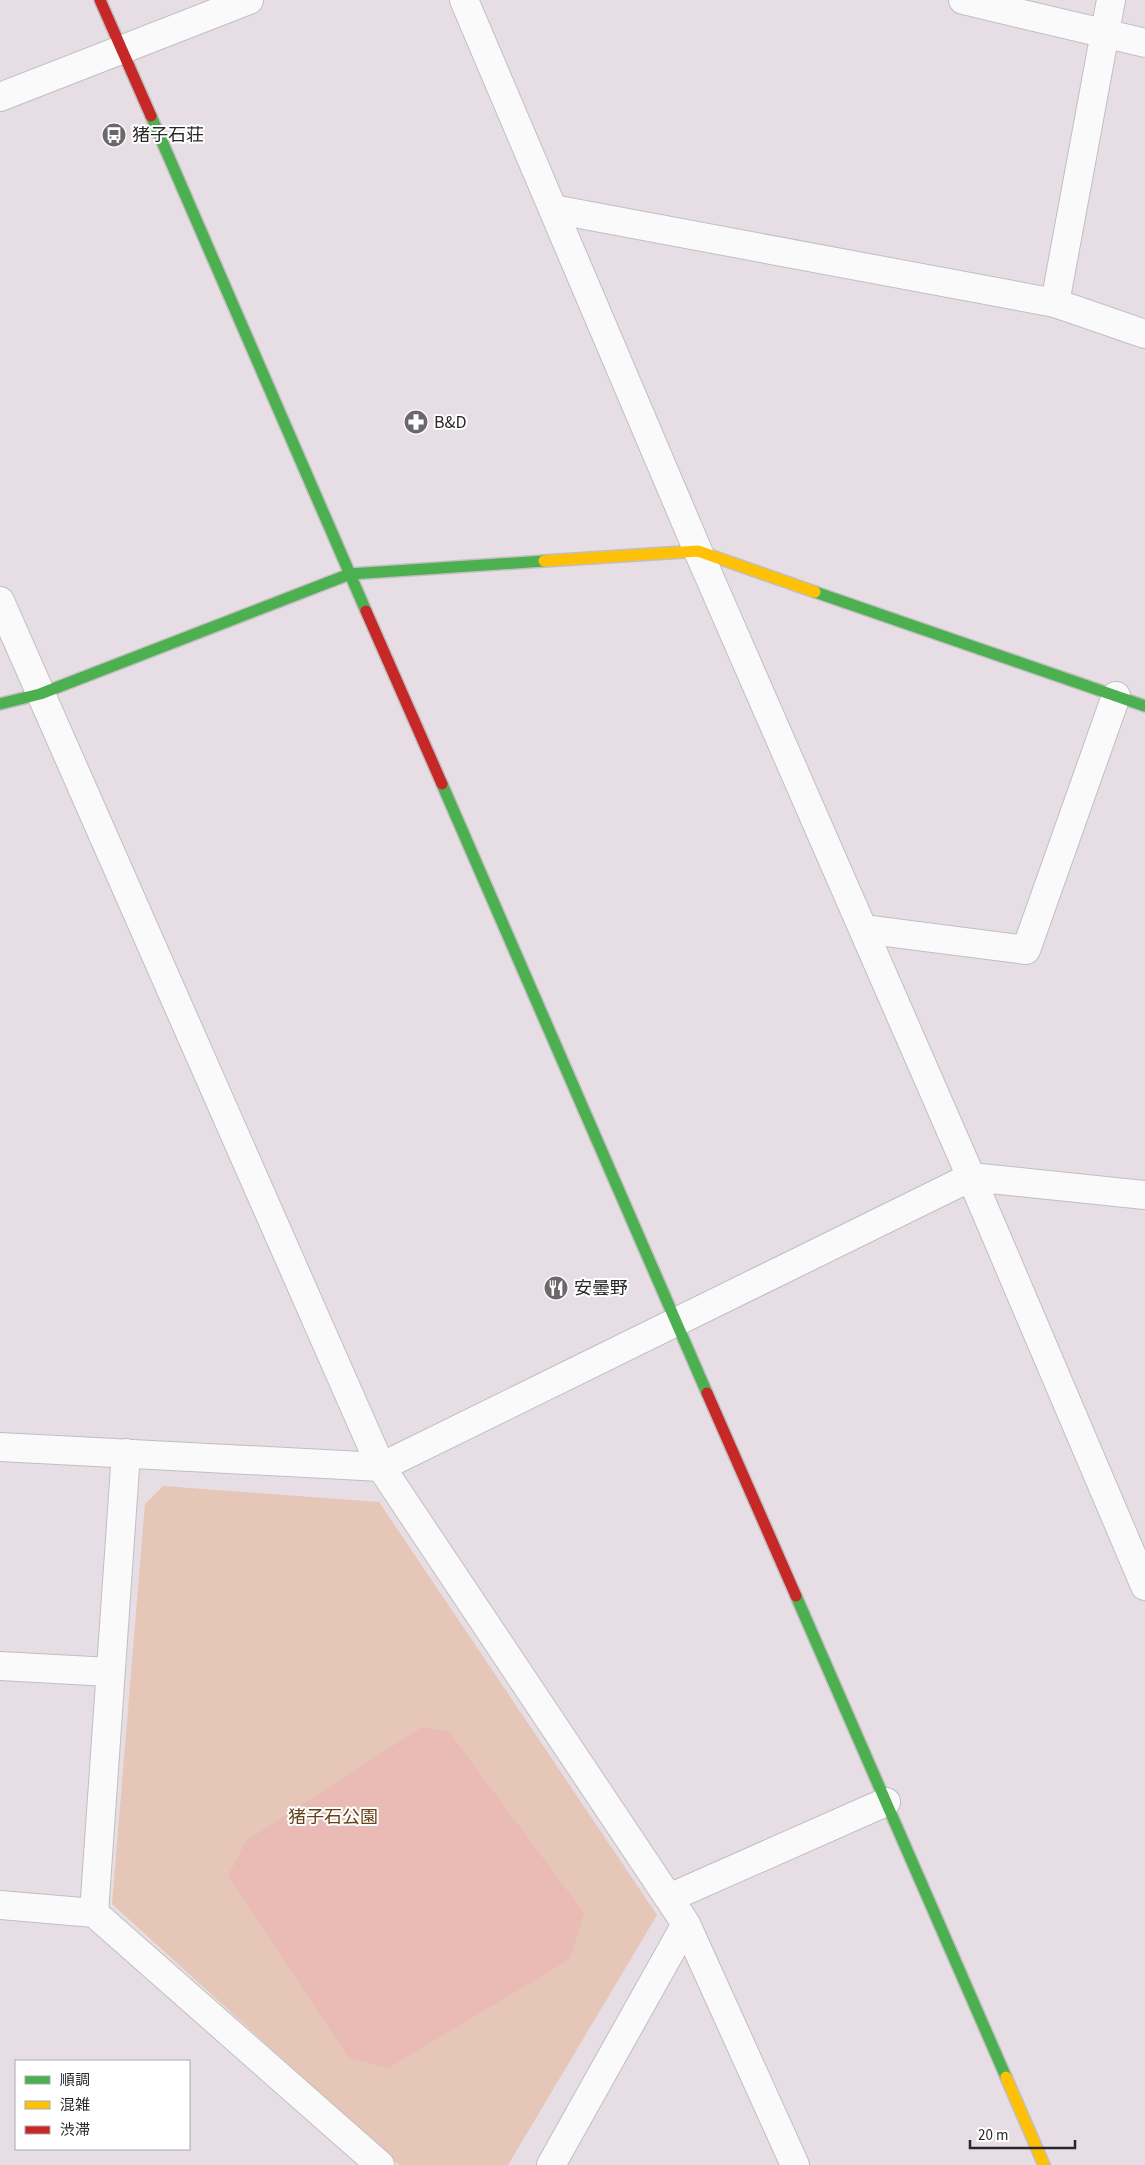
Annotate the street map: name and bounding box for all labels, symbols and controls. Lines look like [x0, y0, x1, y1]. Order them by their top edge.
bus stop icon: 猪子石荘 [101, 122, 127, 148]
place label: 猪子石荘 [132, 123, 204, 148]
pharmacy icon: B&D [403, 409, 429, 435]
place label: B&D [434, 410, 467, 435]
restaurant icon: 安曇野 [543, 1275, 569, 1301]
place label: 安曇野 [574, 1276, 628, 1301]
park label: 猪子石公園 [288, 1805, 378, 1830]
legend [15, 2060, 190, 2150]
text: 順調 [60, 2070, 90, 2091]
text: 混雑 [60, 2095, 90, 2116]
scale bar [970, 2118, 1075, 2150]
text: 渋滞 [60, 2120, 90, 2141]
text: 20 m [978, 2125, 1008, 2146]

